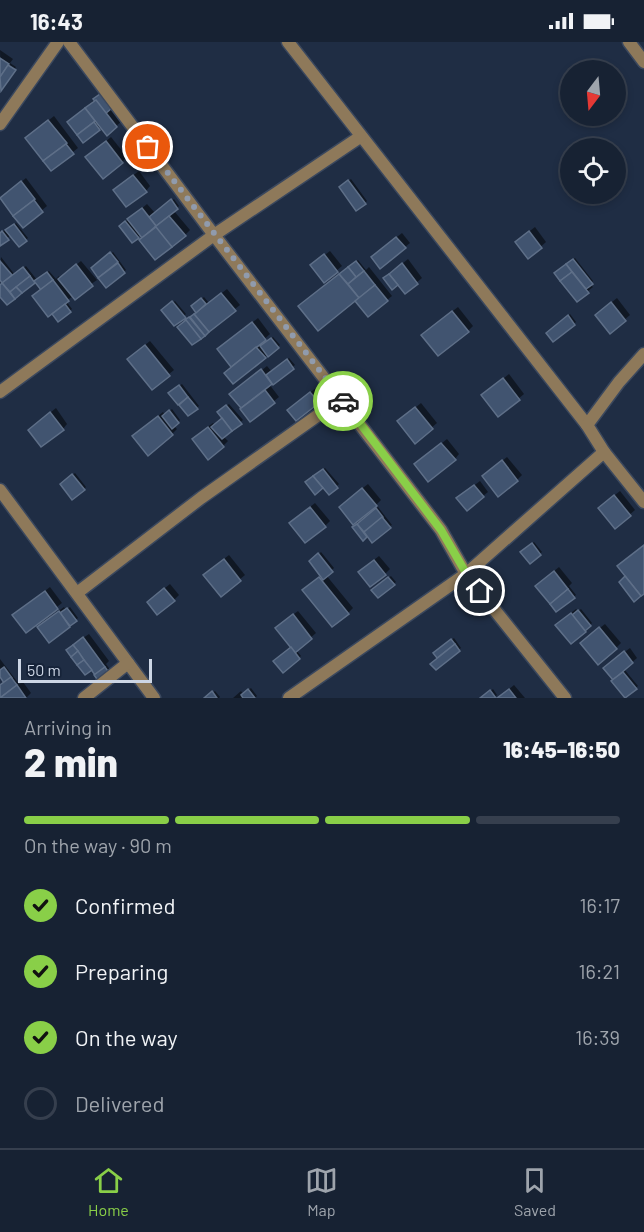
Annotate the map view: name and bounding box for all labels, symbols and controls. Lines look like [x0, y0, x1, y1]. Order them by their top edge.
text: 16:43 [30, 8, 83, 34]
north arrow [560, 60, 626, 126]
map controls [560, 60, 626, 204]
pin [122, 121, 173, 172]
icon: bag [131, 130, 164, 163]
button: locate [560, 138, 626, 204]
courier [313, 371, 373, 431]
icon: car [327, 385, 360, 418]
pin [454, 565, 505, 616]
icon: home [463, 574, 496, 607]
scale bar [18, 656, 152, 684]
text: 50 m [27, 660, 61, 679]
text: Arriving in [24, 715, 112, 739]
text: 16:45–16:50 [503, 736, 620, 762]
text: 2 min [24, 738, 118, 785]
text: On the way · 90 m [24, 833, 172, 857]
icon: check [24, 889, 57, 922]
text: Confirmed [75, 892, 175, 918]
text: 16:17 [579, 893, 620, 917]
icon: check [24, 955, 57, 988]
text: Preparing [75, 958, 168, 984]
text: 16:21 [578, 959, 620, 983]
icon: check [24, 1021, 57, 1054]
text: On the way [75, 1024, 178, 1050]
text: 16:39 [575, 1025, 620, 1049]
text: Delivered [75, 1090, 164, 1116]
tab: Home [88, 1164, 129, 1219]
tab: Map [305, 1164, 338, 1219]
tab: Saved [514, 1164, 556, 1219]

